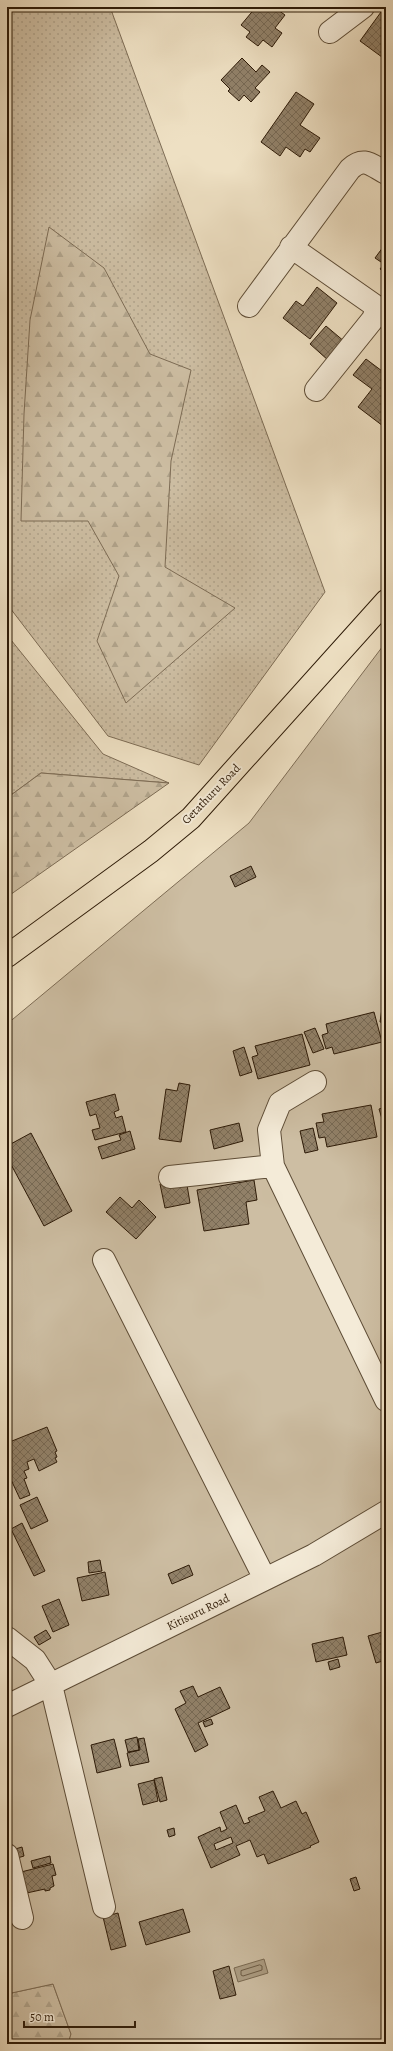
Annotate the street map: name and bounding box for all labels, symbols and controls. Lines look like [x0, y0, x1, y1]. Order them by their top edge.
street label: Getathuru Road [178, 760, 244, 828]
street label: Kitisuru Road [164, 1590, 233, 1634]
scale bar [24, 2003, 135, 2029]
text: 50 m [30, 2009, 54, 2025]

